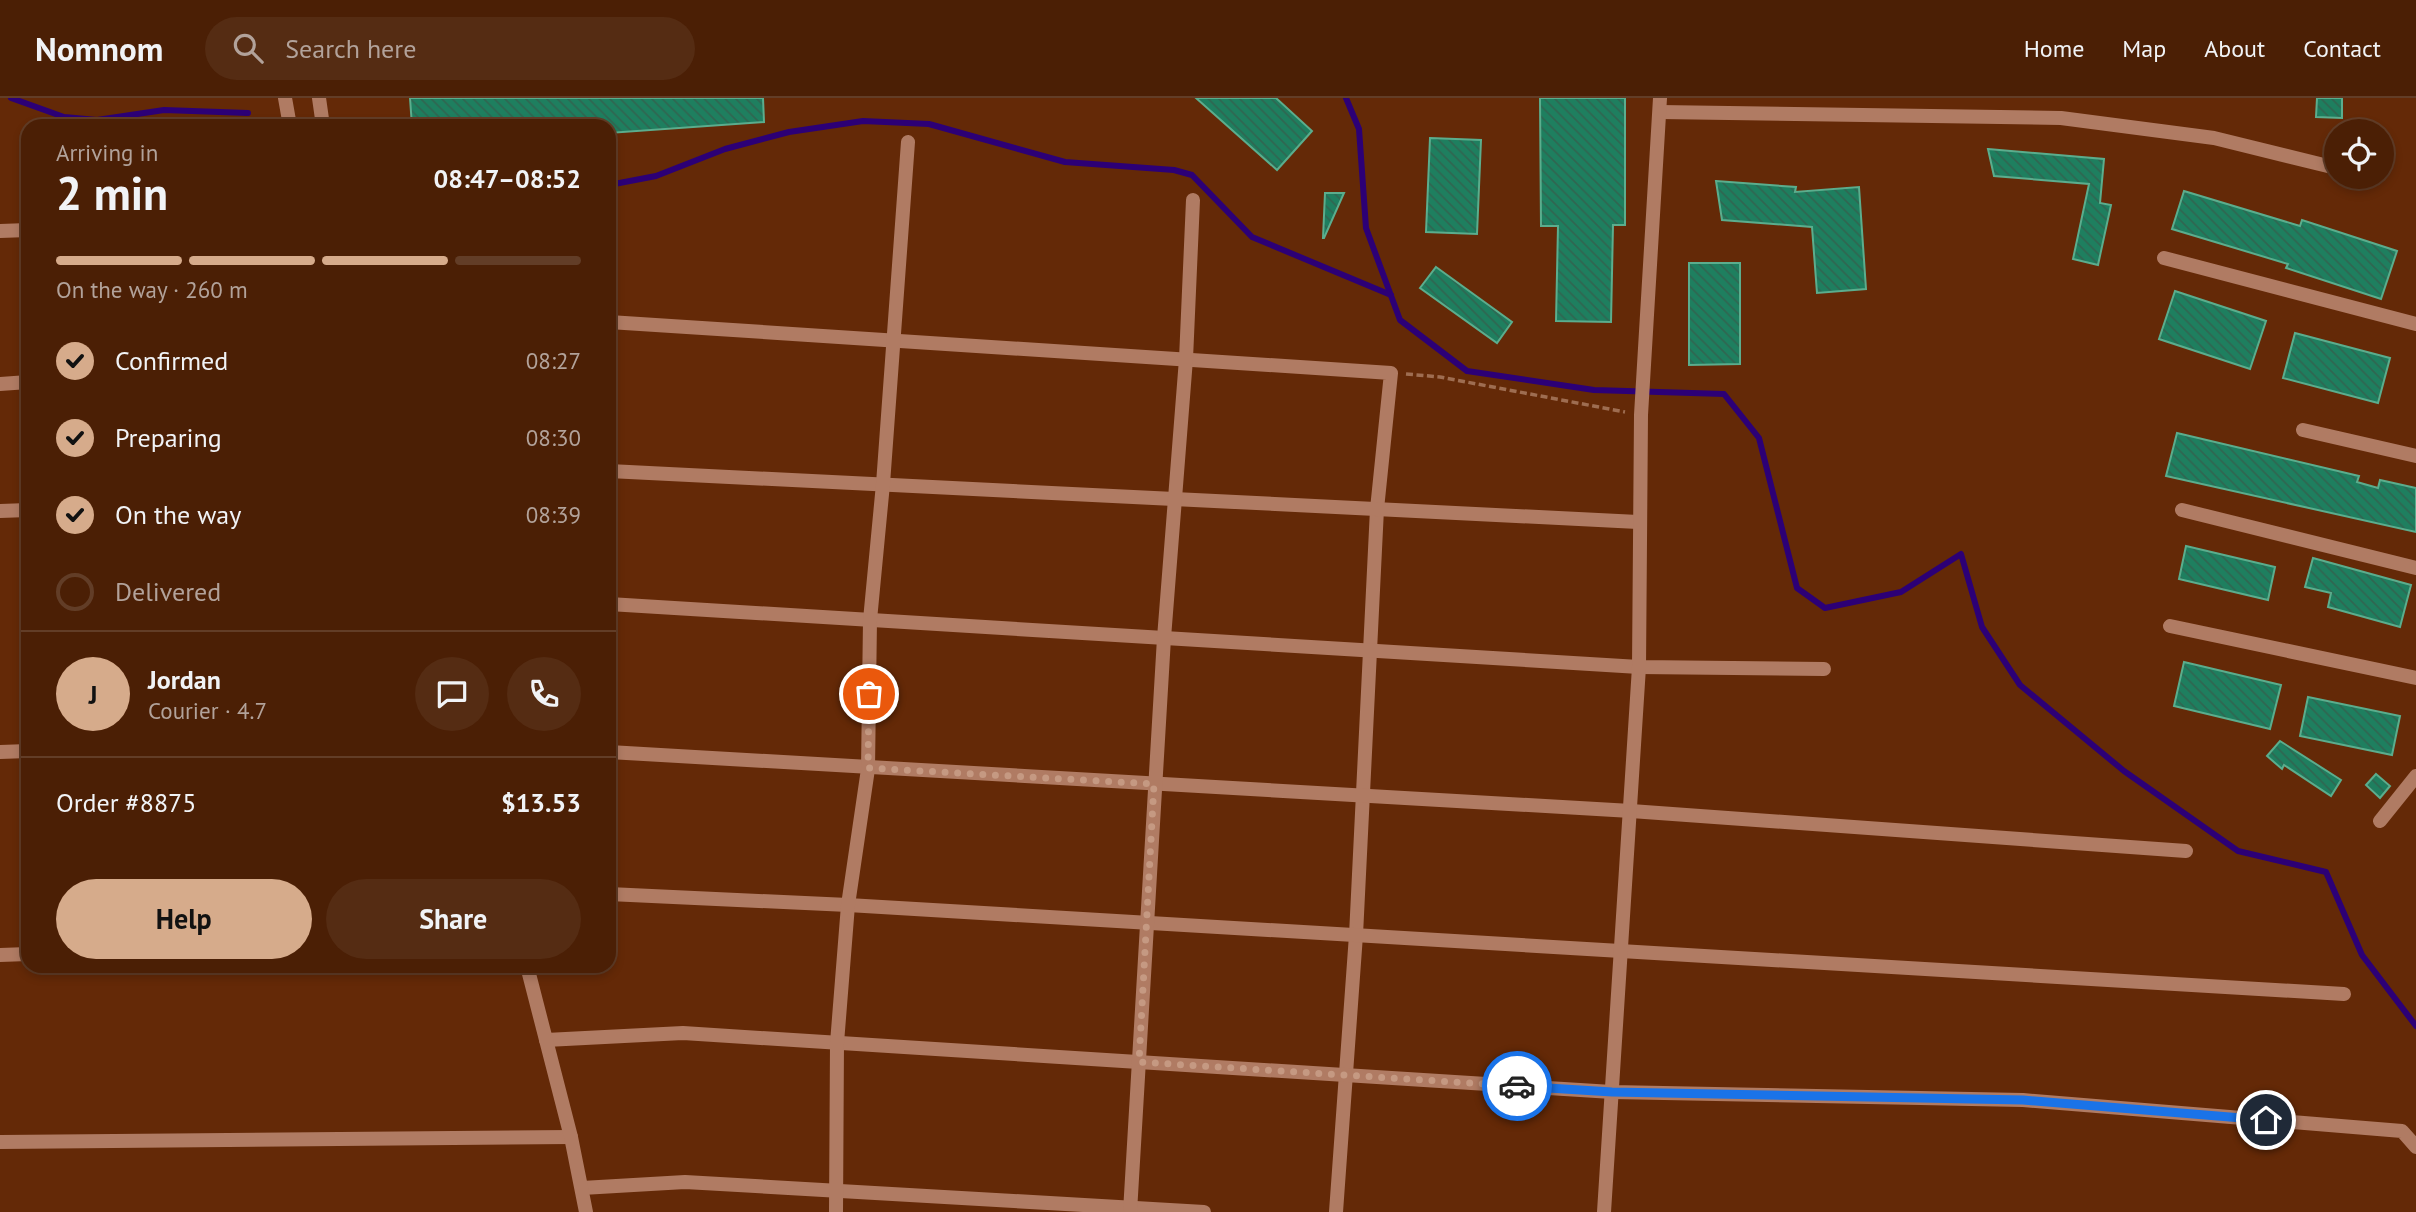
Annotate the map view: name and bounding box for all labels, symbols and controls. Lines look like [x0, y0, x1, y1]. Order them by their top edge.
search box [205, 17, 695, 80]
text: Nomnom [35, 27, 163, 70]
icon: search [229, 29, 267, 67]
text: Search here [285, 32, 416, 65]
text: Home [2024, 33, 2084, 64]
text: Map [2122, 33, 2166, 64]
text: About [2204, 33, 2265, 64]
text: Contact [2303, 33, 2381, 64]
map controls [2324, 119, 2394, 189]
button: locate [2324, 119, 2394, 189]
text: Arriving in [56, 138, 158, 167]
text: 08:47–08:52 [434, 162, 581, 195]
text: 2 min [56, 163, 168, 223]
text: On the way · 260 m [56, 275, 248, 304]
icon: check [56, 342, 94, 380]
text: Confirmed [115, 344, 228, 377]
text: 08:27 [526, 346, 581, 375]
icon: check [56, 419, 94, 457]
text: Preparing [115, 421, 222, 454]
text: 08:30 [526, 423, 581, 452]
icon: check [56, 496, 94, 534]
text: On the way [115, 498, 241, 531]
text: 08:39 [526, 500, 581, 529]
text: Delivered [115, 575, 221, 608]
button: chat [415, 657, 489, 731]
button: phone [507, 657, 581, 731]
text: Jordan [148, 663, 221, 696]
pin [839, 664, 899, 724]
icon: bag [850, 675, 888, 713]
text: J [89, 678, 97, 711]
text: Courier · 4.7 [148, 696, 267, 725]
text: Order #8875 [56, 786, 196, 819]
text: $13.53 [501, 786, 581, 819]
button: Help [56, 879, 312, 959]
button: Share [326, 879, 581, 959]
courier [1482, 1051, 1552, 1121]
icon: car [1498, 1067, 1536, 1105]
pin [2236, 1090, 2296, 1150]
icon: home [2247, 1101, 2285, 1139]

